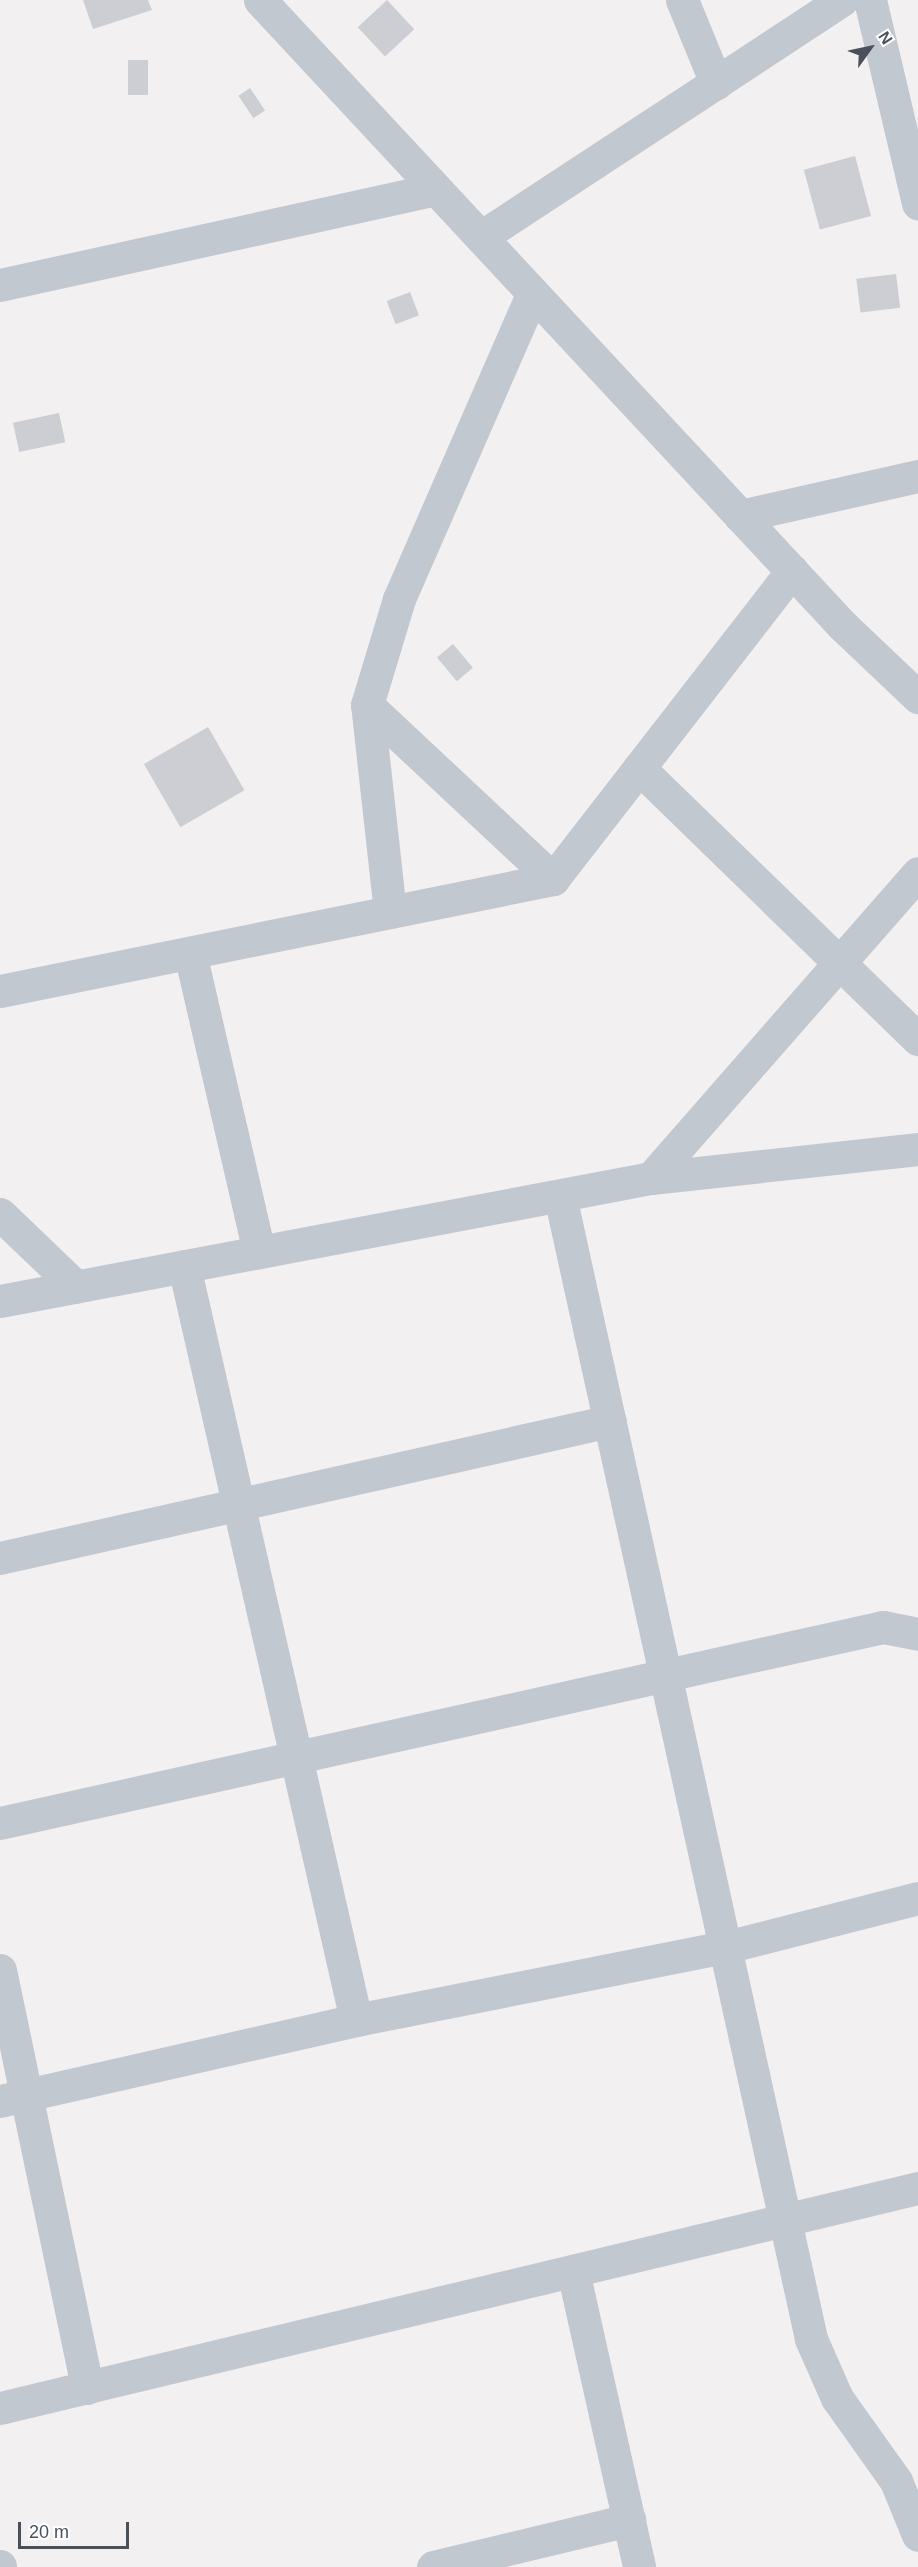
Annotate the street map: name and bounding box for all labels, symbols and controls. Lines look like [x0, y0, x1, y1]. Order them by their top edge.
north arrow [840, 18, 900, 78]
text: N [875, 28, 896, 47]
scale bar [21, 2510, 132, 2548]
text: 20 m [29, 2522, 69, 2542]

